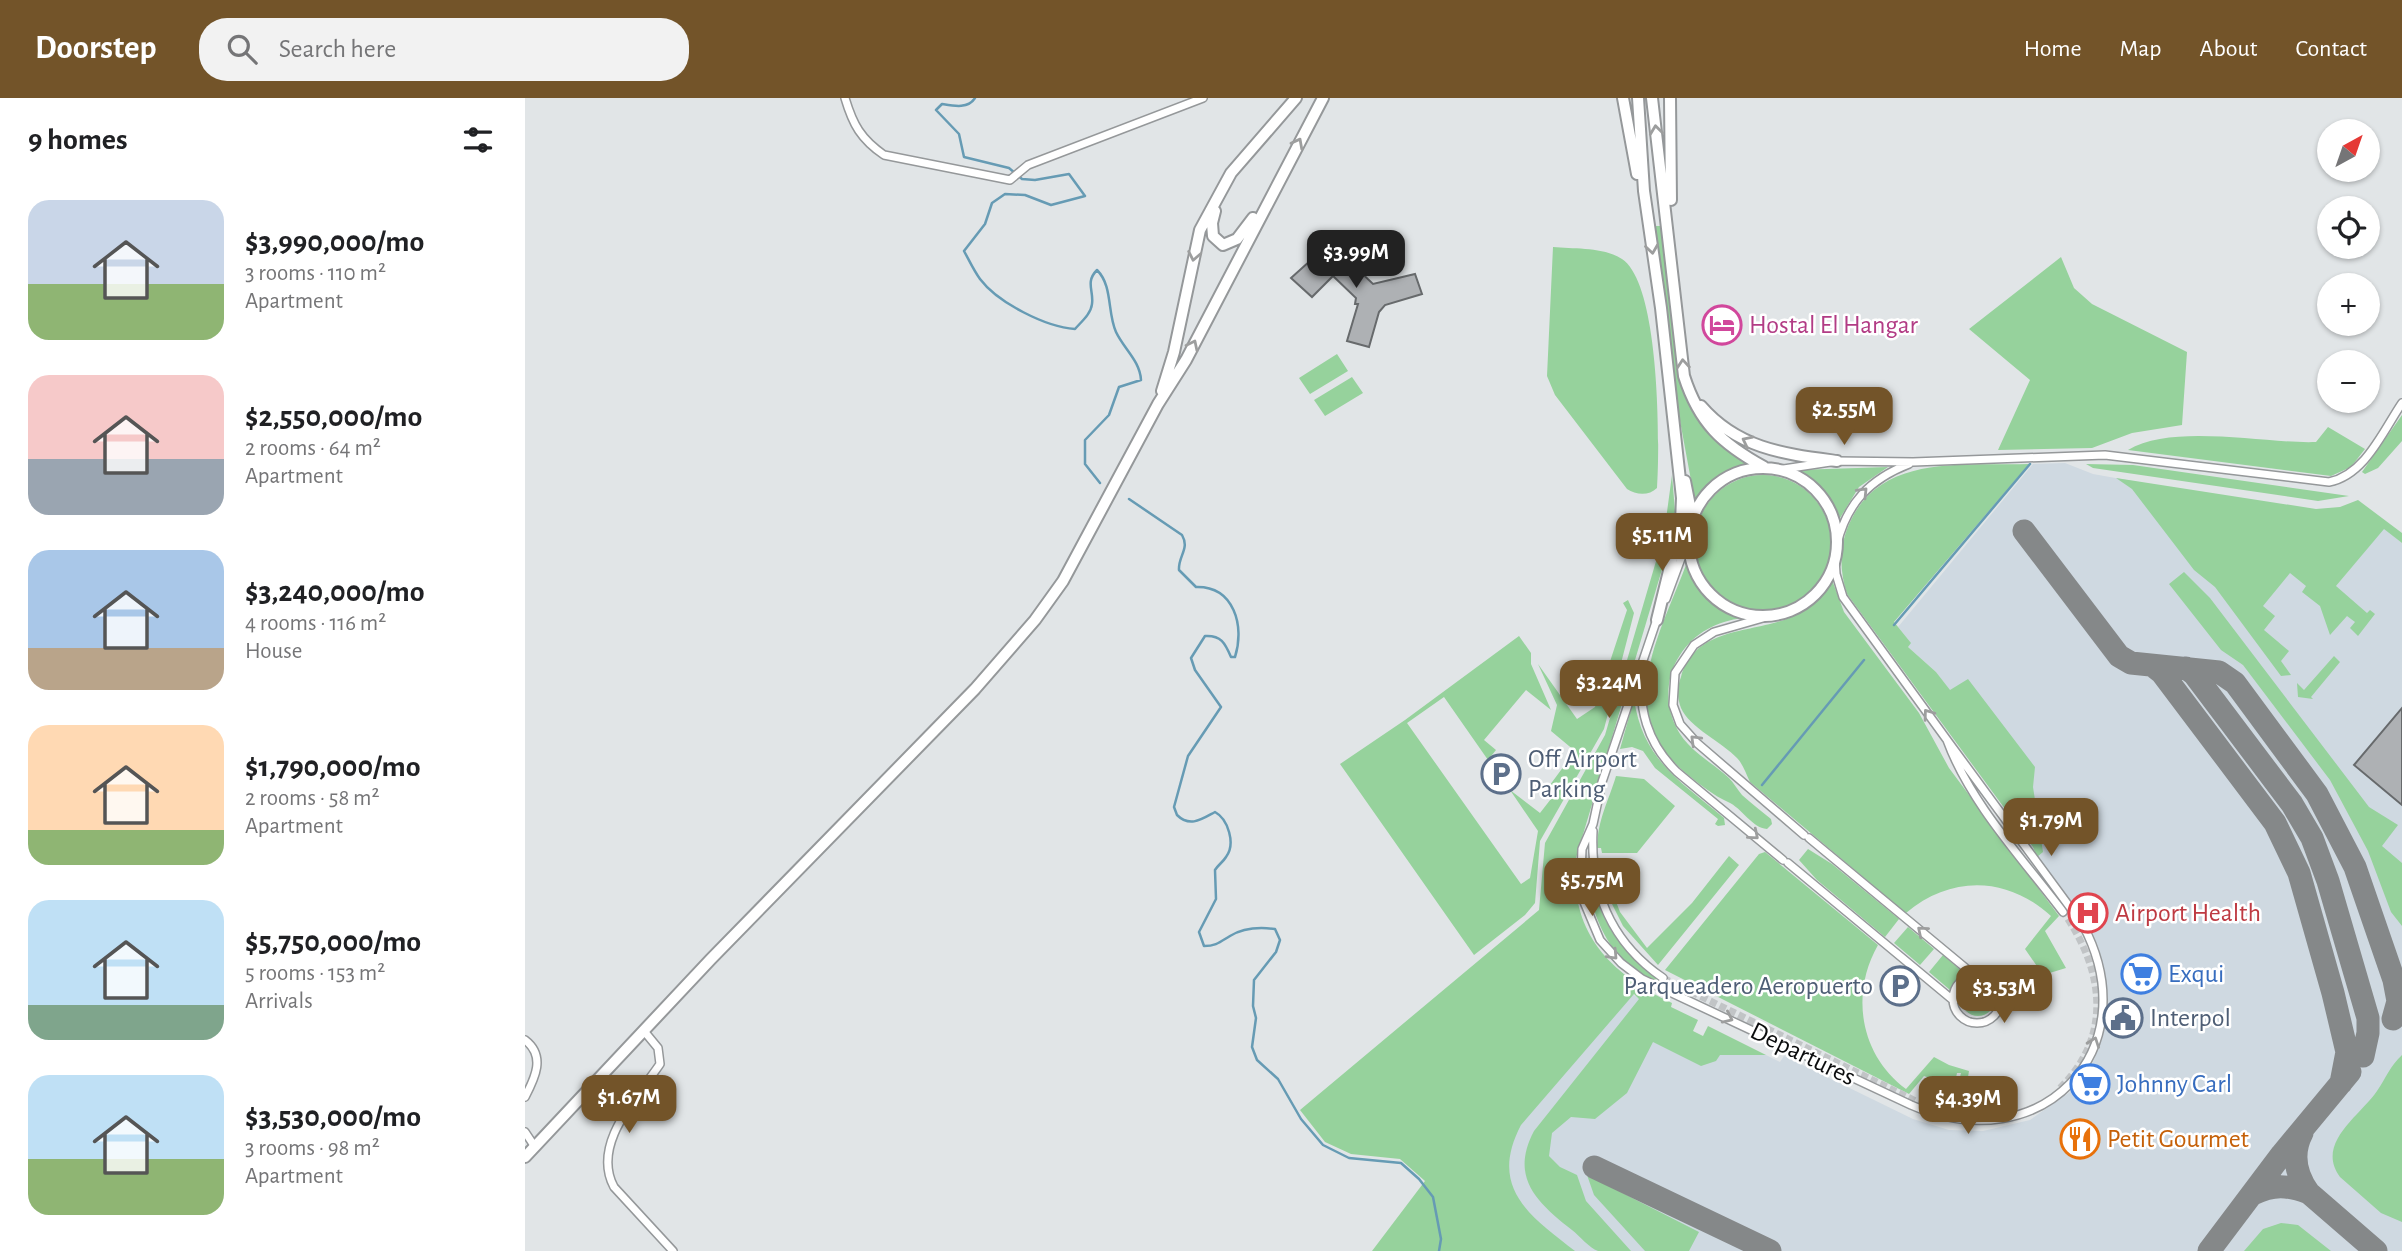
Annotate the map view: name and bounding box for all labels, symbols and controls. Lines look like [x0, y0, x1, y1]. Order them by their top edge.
search box [199, 18, 689, 81]
icon: search [223, 30, 261, 68]
text: Doorstep [35, 32, 157, 65]
text: Search here [279, 36, 396, 62]
text: Home [2024, 37, 2082, 61]
text: Map [2120, 37, 2162, 61]
text: About [2200, 37, 2257, 61]
text: Contact [2295, 37, 2367, 61]
north arrow [2317, 119, 2380, 182]
map controls [2317, 119, 2380, 413]
icon: filters [459, 121, 497, 159]
text: 9 homes [28, 125, 128, 155]
one-way arrow [1649, 125, 1664, 136]
one-way arrow [1290, 138, 1303, 150]
button: locate [2317, 196, 2380, 259]
text: $3,990,000/mo [245, 227, 424, 257]
icon: home [84, 228, 168, 312]
pin: $3.99M [1299, 230, 1413, 290]
text: $3.99M [1323, 241, 1389, 264]
one-way arrow [1645, 243, 1660, 255]
one-way arrow [1187, 250, 1202, 262]
text: 3 rooms · 110 m² [245, 262, 386, 285]
button: + [2317, 273, 2380, 336]
text: Apartment [245, 290, 343, 313]
hotel icon: Hostal El Hangar [1701, 304, 1743, 346]
place label: Hostal El Hangar [1749, 312, 1918, 338]
one-way arrow [1185, 340, 1199, 352]
button: − [2317, 350, 2380, 413]
one-way arrow [1675, 358, 1690, 369]
pin: $2.55M [1787, 388, 1901, 447]
text: $2.55M [1812, 398, 1876, 421]
text: $2,550,000/mo [245, 402, 422, 432]
icon: home [84, 403, 168, 487]
one-way arrow [1742, 436, 1754, 450]
text: 2 rooms · 64 m² [245, 437, 381, 460]
text: Apartment [245, 465, 343, 488]
one-way arrow [1855, 488, 1868, 501]
pin: $5.11M [1605, 514, 1719, 573]
text: $5.11M [1632, 524, 1692, 547]
text: $3,240,000/mo [245, 577, 424, 607]
icon: home [84, 578, 168, 662]
text: 4 rooms · 116 m² [245, 612, 386, 635]
text: House [245, 640, 302, 663]
pin: $3.24M [1552, 660, 1666, 720]
text: $3.24M [1576, 671, 1642, 694]
one-way arrow [1924, 709, 1937, 722]
one-way arrow [1691, 736, 1704, 749]
place label: Off Airport Parking [1528, 746, 1637, 802]
text: $1,790,000/mo [245, 752, 421, 782]
icon: home [84, 753, 168, 837]
parking icon: Off Airport Parking [1480, 753, 1522, 795]
text: 2 rooms · 58 m² [245, 787, 380, 810]
pin: $1.79M [1994, 798, 2108, 858]
text: $1.79M [2019, 809, 2083, 832]
text: Apartment [245, 815, 343, 838]
one-way arrow [1745, 827, 1758, 839]
pin: $5.75M [1535, 858, 1649, 918]
text: $5.75M [1560, 869, 1624, 892]
hospital icon: Airport Health [2067, 892, 2109, 934]
place label: Airport Health [2115, 900, 2261, 926]
text: $5,750,000/mo [245, 927, 421, 957]
one-way arrow [1917, 927, 1930, 939]
icon: home [84, 928, 168, 1012]
one-way arrow [1604, 947, 1617, 960]
supermarket icon: Exqui [2120, 953, 2162, 995]
place label: Exqui [2168, 961, 2224, 987]
text: 5 rooms · 153 m² [245, 962, 385, 985]
parking icon: Parqueadero Aeropuerto [1879, 965, 1921, 1007]
pin: $3.53M [1947, 965, 2061, 1025]
place label: Parqueadero Aeropuerto [1623, 973, 1873, 999]
text: $3.53M [1972, 976, 2036, 999]
text: Arrivals [245, 990, 313, 1013]
public building icon: Interpol [2102, 997, 2144, 1039]
place label: Interpol [2150, 1005, 2231, 1031]
one-way arrow [1721, 1010, 1733, 1024]
street label: Departures [1746, 1017, 1860, 1091]
one-way arrow [2086, 1037, 2100, 1049]
supermarket icon: Johnny Carl [2069, 1063, 2111, 1105]
place label: Johnny Carl [2117, 1071, 2232, 1097]
pin: $1.67M [572, 1076, 686, 1135]
pin: $4.39M [1911, 1076, 2025, 1136]
text: $1.67M [597, 1086, 661, 1109]
text: $4.39M [1935, 1087, 2001, 1110]
text: $3,530,000/mo [245, 1102, 421, 1132]
icon: home [84, 1103, 168, 1187]
restaurant icon: Petit Gourmet [2059, 1118, 2101, 1160]
place label: Petit Gourmet [2107, 1126, 2249, 1152]
text: 3 rooms · 98 m² [245, 1137, 380, 1160]
text: Apartment [245, 1165, 343, 1188]

